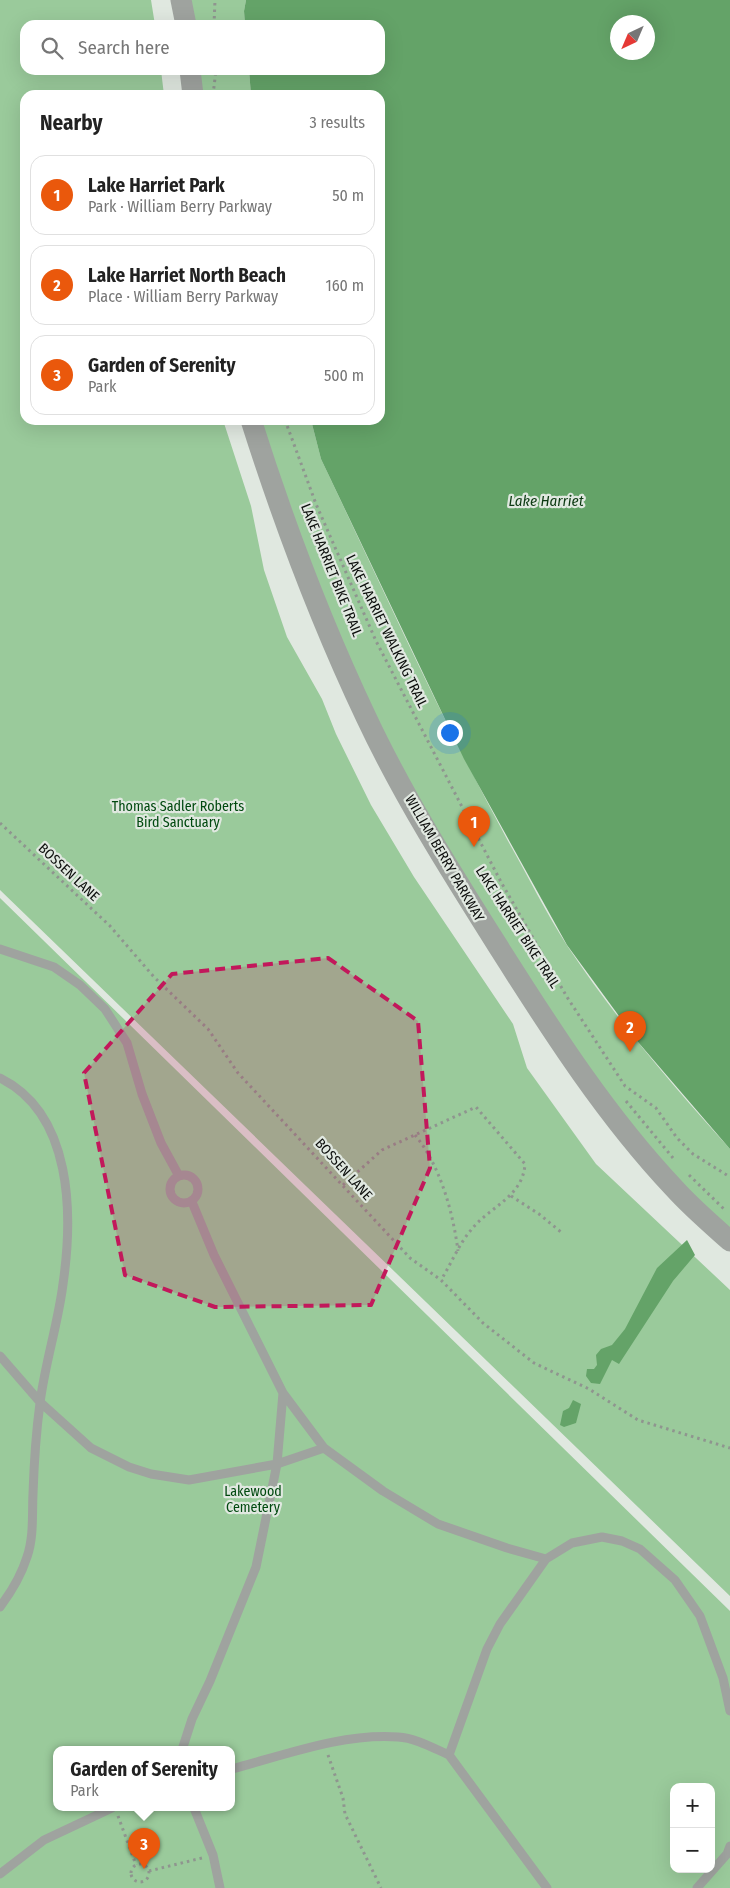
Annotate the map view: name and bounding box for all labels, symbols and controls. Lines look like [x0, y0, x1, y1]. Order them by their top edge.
north arrow [610, 15, 655, 60]
search box [20, 20, 385, 75]
icon: search [38, 34, 66, 62]
text: Search here [78, 36, 170, 59]
text: Nearby [40, 110, 102, 136]
text: 3 results [309, 113, 365, 132]
text: Lake Harriet Park [88, 174, 225, 197]
text: 1 [54, 186, 60, 205]
text: 50 m [332, 186, 364, 205]
text: Park · William Berry Parkway [88, 197, 272, 216]
text: Lake Harriet North Beach [88, 264, 286, 287]
text: 2 [53, 276, 61, 295]
text: 160 m [325, 276, 364, 295]
text: Place · William Berry Parkway [88, 287, 278, 306]
text: Garden of Serenity [88, 354, 235, 377]
text: 3 [53, 366, 61, 385]
text: 500 m [324, 366, 364, 385]
text: Park [88, 377, 116, 396]
water label: Lake Harriet [508, 492, 584, 510]
street label: LAKE HARRIET BIKE TRAIL [297, 501, 366, 639]
street label: LAKE HARRIET WALKING TRAIL [342, 552, 431, 711]
your location [437, 720, 463, 746]
street label: WILLIAM BERRY PARKWAY [401, 792, 488, 925]
park label: Thomas Sadler Roberts Bird Sanctuary [112, 798, 244, 831]
pin: 1 [458, 806, 490, 847]
street label: BOSSEN LANE [35, 840, 103, 905]
street label: LAKE HARRIET BIKE TRAIL [472, 863, 563, 991]
pin: 2 [614, 1011, 646, 1052]
street label: BOSSEN LANE [311, 1135, 376, 1204]
park label: Lakewood Cemetery [224, 1483, 282, 1516]
popup [53, 1746, 235, 1811]
text: Garden of Serenity [70, 1758, 218, 1781]
text: Park [70, 1781, 99, 1800]
map controls [670, 1783, 715, 1873]
button: + [670, 1783, 715, 1828]
pin: 3 [128, 1828, 160, 1869]
button: − [670, 1828, 715, 1873]

